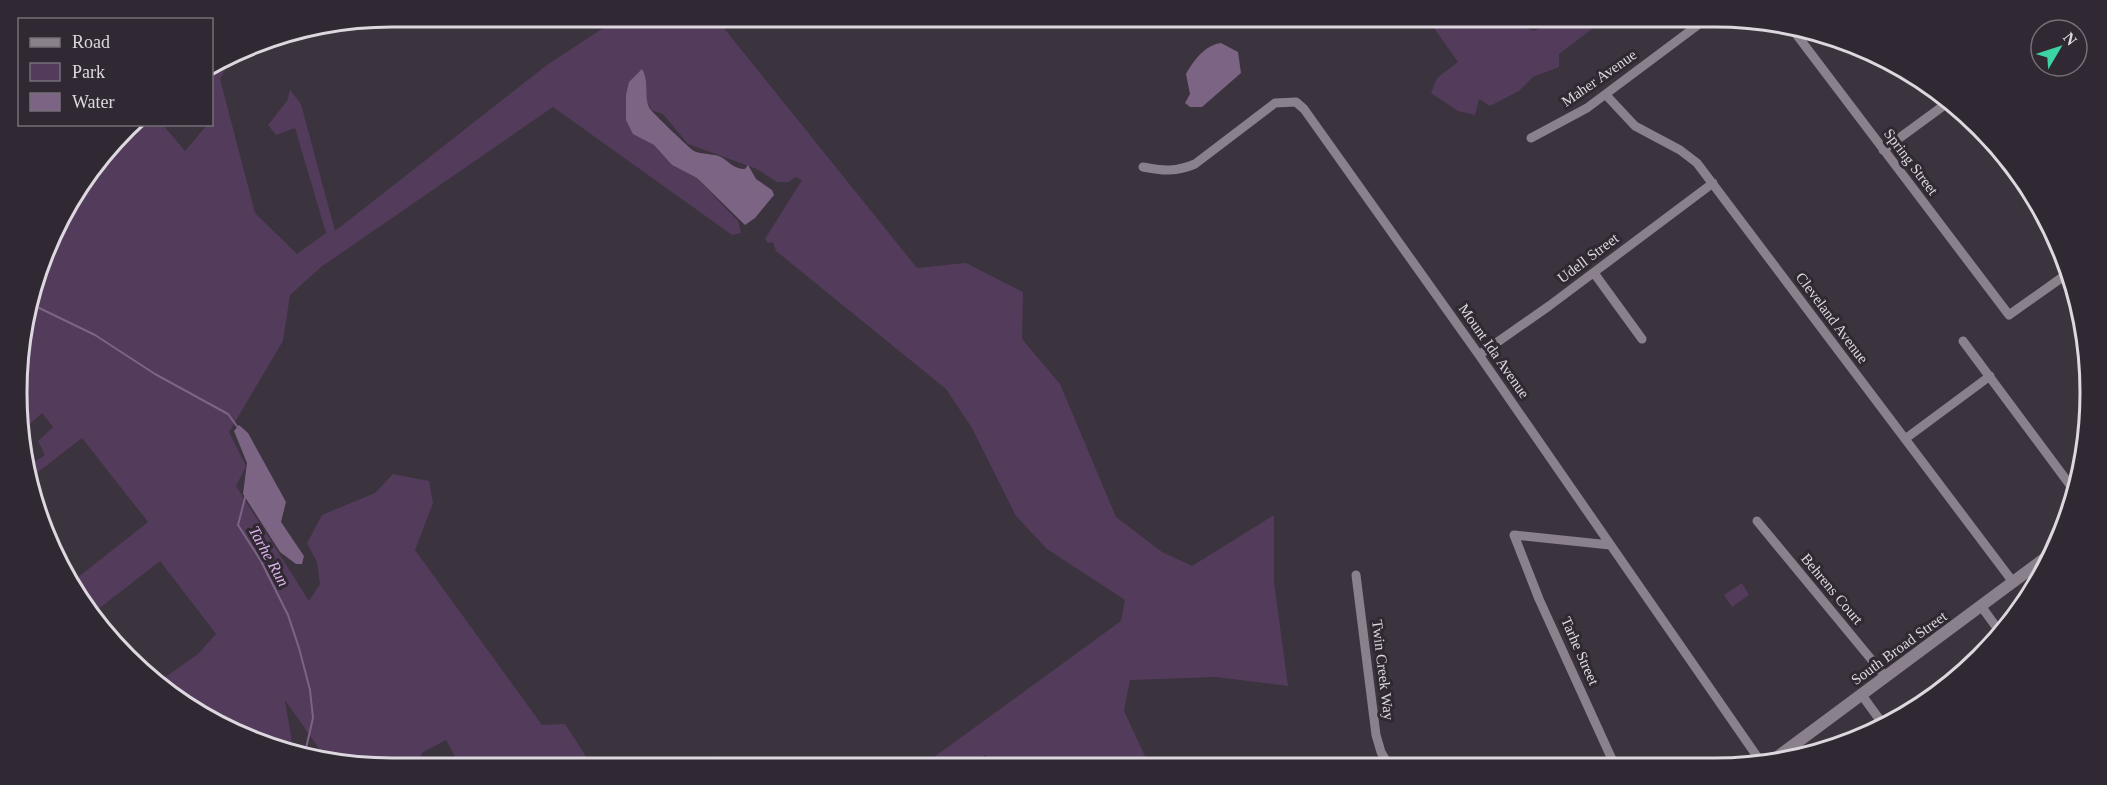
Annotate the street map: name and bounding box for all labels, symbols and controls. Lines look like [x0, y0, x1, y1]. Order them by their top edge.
legend [18, 18, 213, 126]
north arrow [2029, 18, 2089, 78]
text: N [2060, 29, 2081, 49]
text: Road [72, 32, 110, 52]
street label: Maher Avenue [1559, 46, 1640, 110]
text: Park [72, 62, 105, 82]
text: Water [72, 92, 115, 112]
street label: Spring Street [1881, 126, 1942, 199]
street label: Udell Street [1554, 229, 1622, 286]
street label: Cleveland Avenue [1793, 270, 1871, 367]
street label: Mount Ida Avenue [1456, 301, 1533, 401]
water label: Tarhe Run [246, 523, 292, 589]
street label: Behrens Court [1798, 551, 1867, 628]
street label: South Broad Street [1848, 607, 1951, 688]
street label: Tarhe Street [1558, 615, 1602, 688]
street label: Twin Creek Way [1369, 619, 1397, 721]

